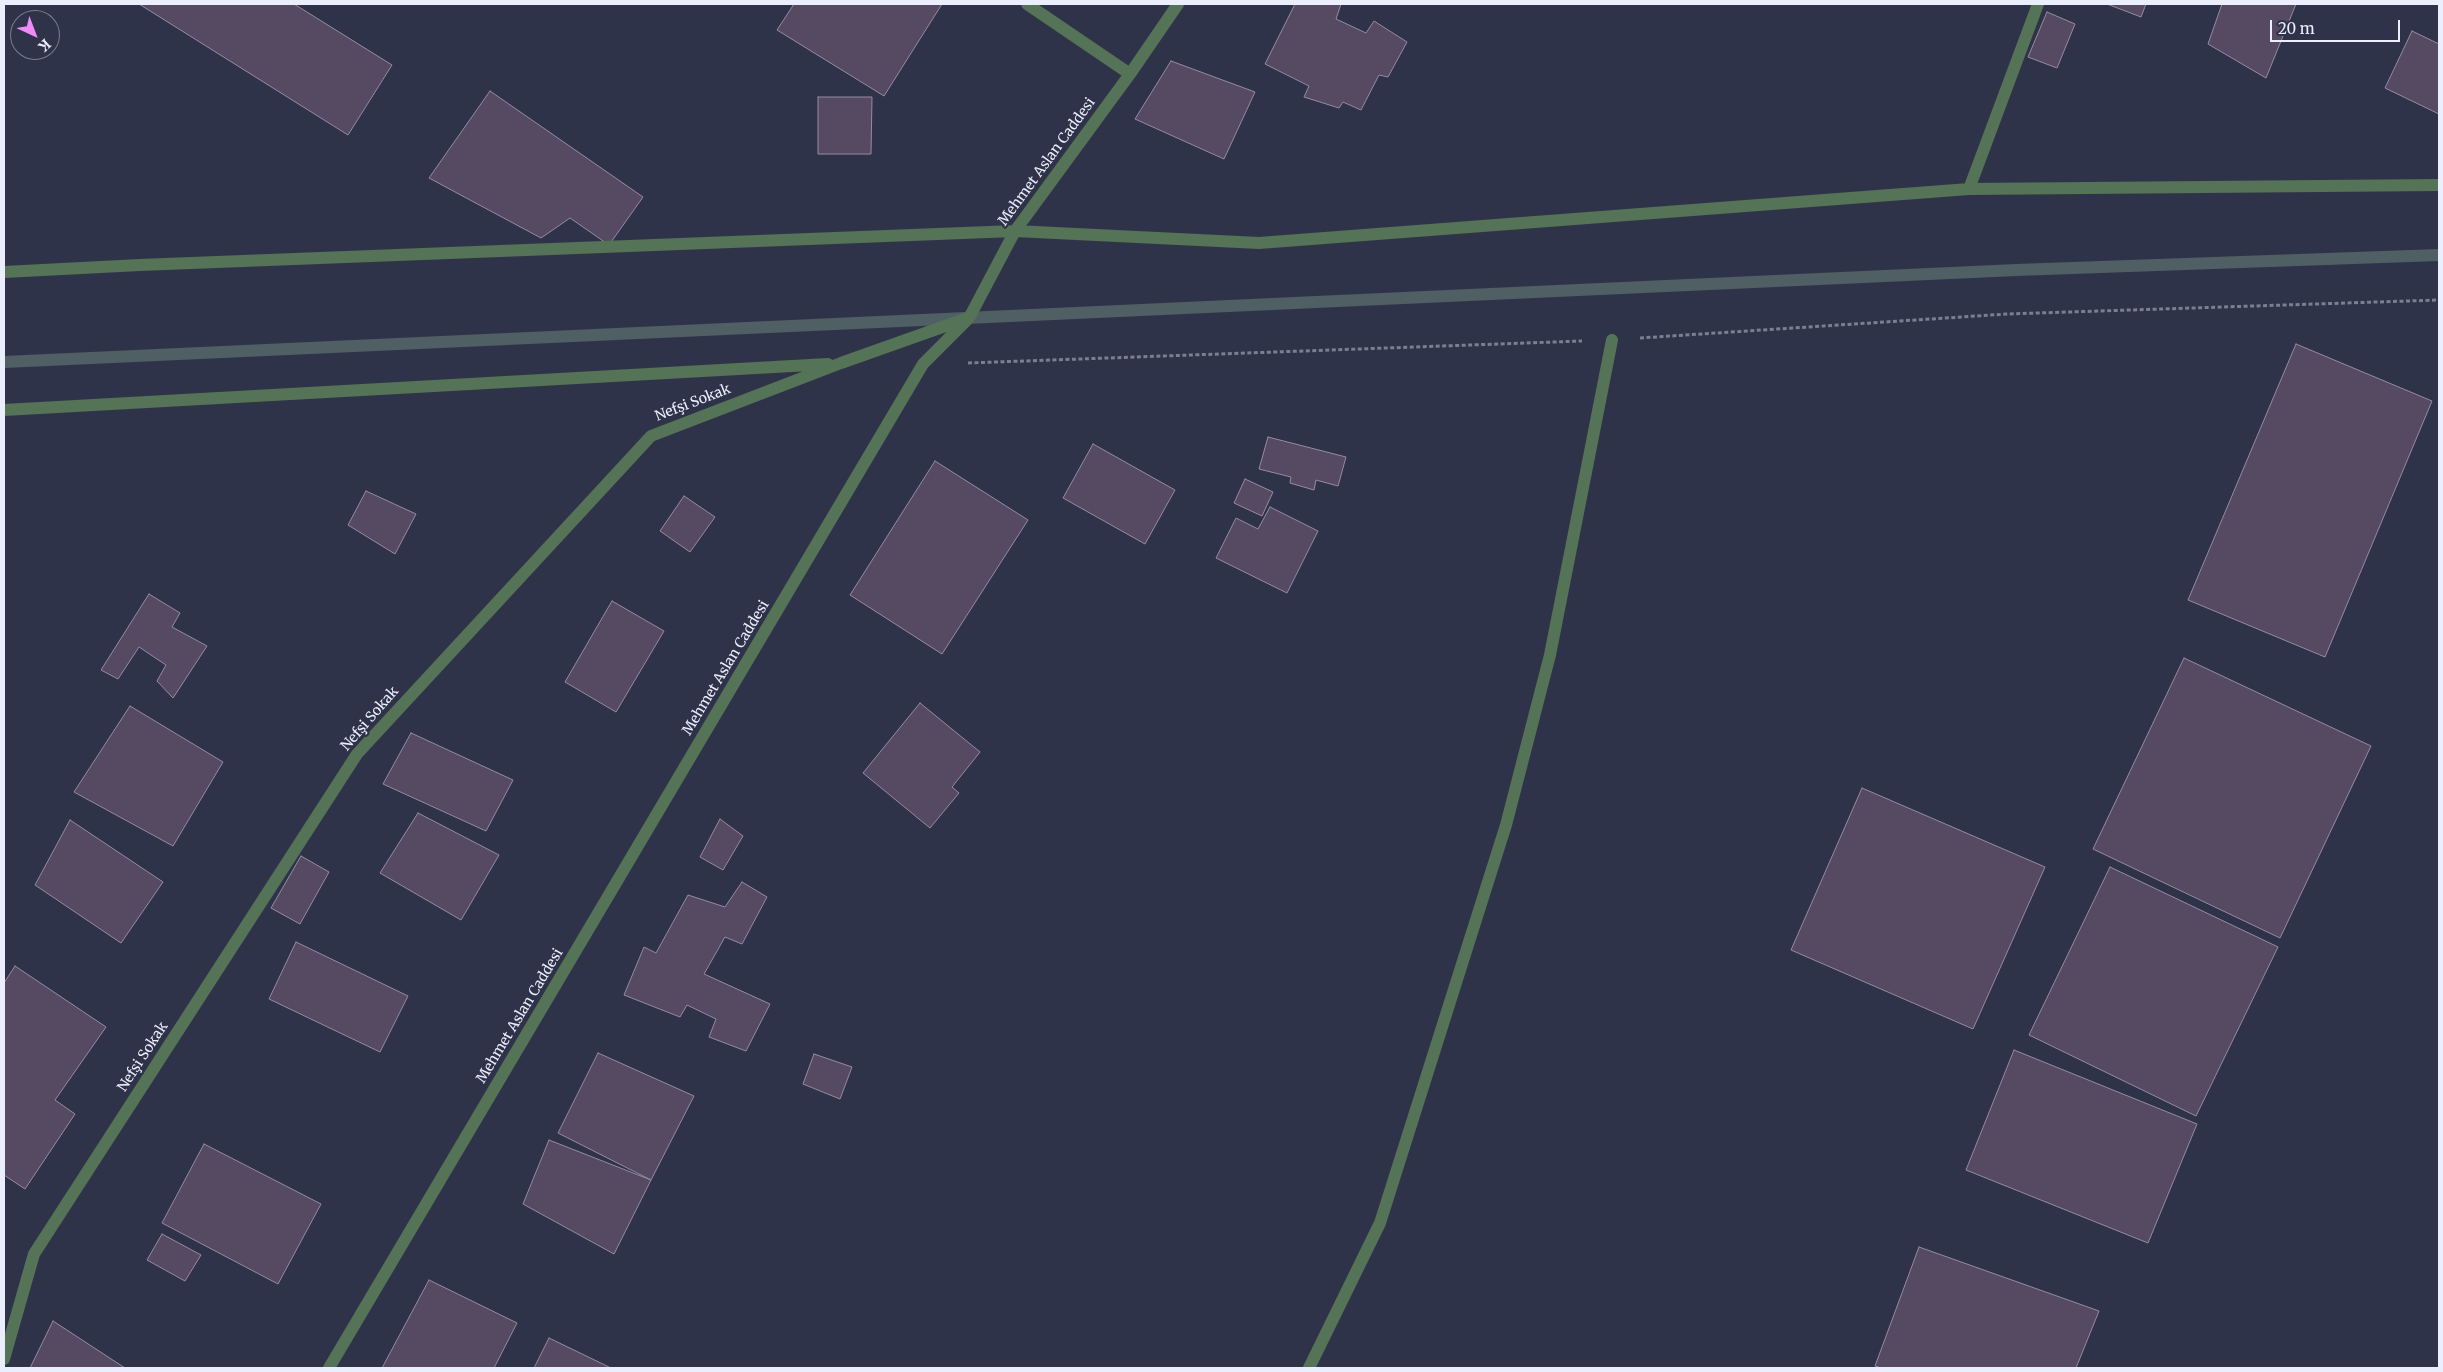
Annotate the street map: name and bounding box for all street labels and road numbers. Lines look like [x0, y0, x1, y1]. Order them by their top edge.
street label: Mehmet Aslan Caddesi [995, 95, 1099, 229]
street label: Nefşi Sokak [653, 381, 733, 425]
street label: Mehmet Aslan Caddesi [679, 598, 773, 738]
street label: Nefşi Sokak [338, 683, 402, 755]
street label: Mehmet Aslan Caddesi [473, 946, 567, 1086]
street label: Nefşi Sokak [114, 1019, 172, 1095]

